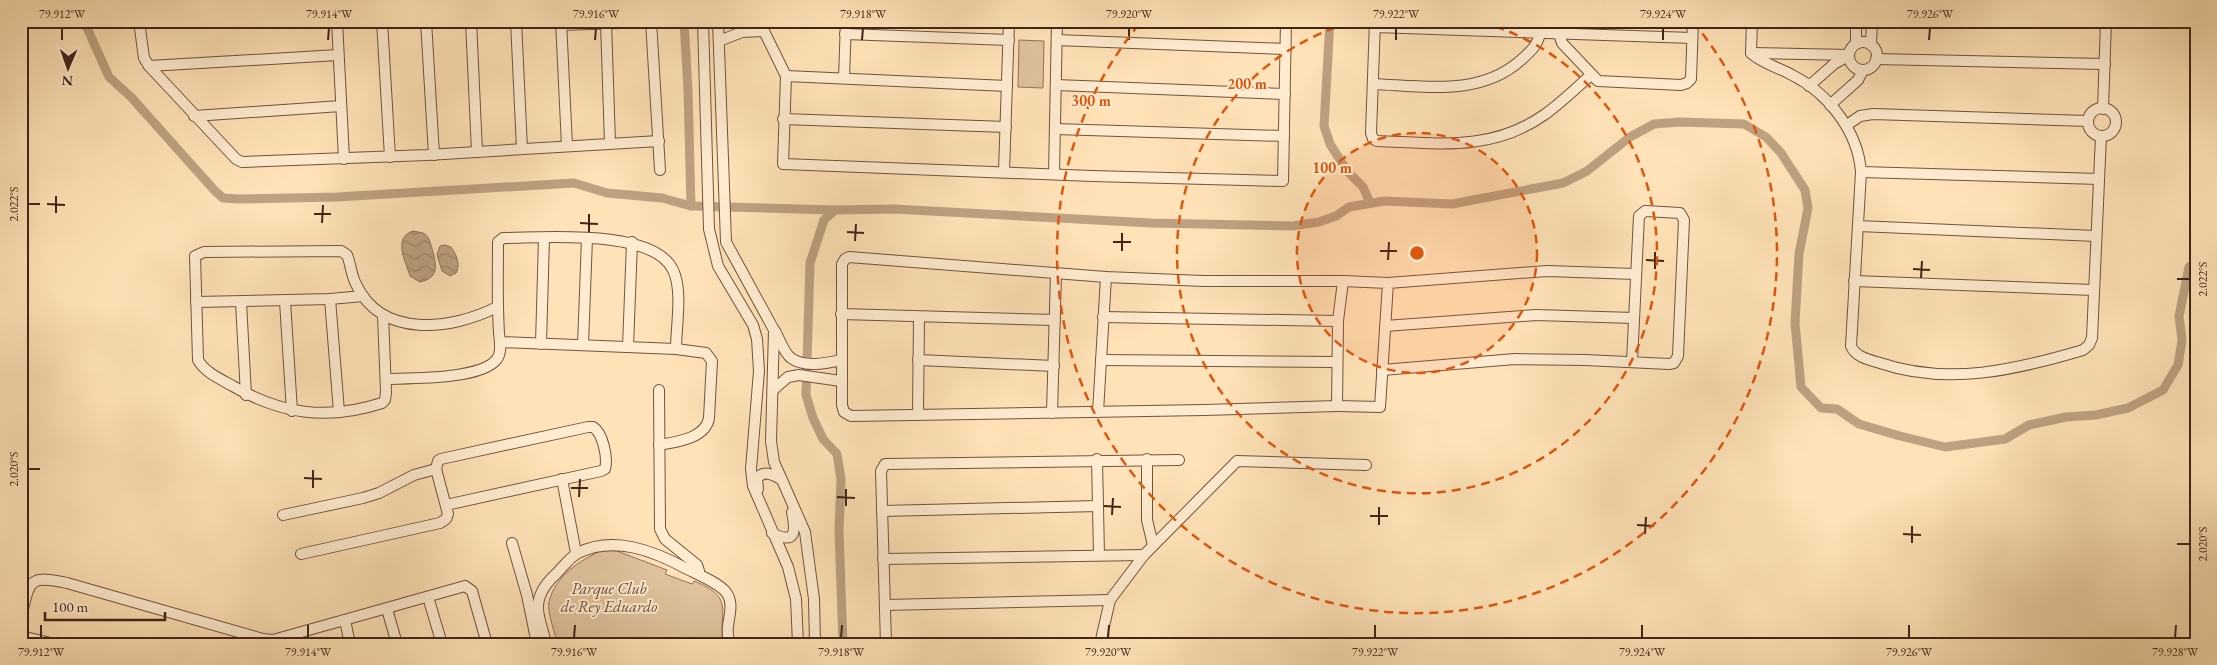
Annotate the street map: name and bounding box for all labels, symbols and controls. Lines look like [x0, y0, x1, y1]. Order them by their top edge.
text: 79.912°W [39, 6, 86, 22]
text: 79.914°W [306, 6, 353, 22]
text: 79.916°W [573, 6, 620, 22]
text: 79.918°W [840, 6, 887, 22]
text: 79.920°W [1106, 6, 1153, 22]
text: 79.922°W [1373, 6, 1420, 22]
text: 79.924°W [1640, 6, 1687, 22]
text: 79.926°W [1907, 6, 1954, 22]
north arrow [42, 42, 92, 92]
text: N [61, 72, 74, 90]
text: 200 m [1227, 74, 1267, 93]
text: 300 m [1071, 91, 1111, 110]
text: 100 m [1312, 158, 1352, 177]
text: 2.022°S [6, 186, 22, 221]
centre of rings [1408, 244, 1426, 262]
text: 2.022°S [2195, 261, 2211, 296]
text: 2.020°S [6, 451, 22, 486]
text: 2.020°S [2195, 526, 2211, 561]
park label: Parque Club de Rey Eduardo [561, 578, 657, 617]
scale bar [45, 590, 165, 622]
text: 100 m [52, 597, 89, 616]
text: 79.912°W [18, 644, 65, 660]
text: 79.914°W [285, 644, 332, 660]
text: 79.916°W [551, 644, 598, 660]
text: 79.918°W [818, 644, 865, 660]
text: 79.920°W [1085, 644, 1132, 660]
text: 79.922°W [1352, 644, 1399, 660]
text: 79.924°W [1619, 644, 1666, 660]
text: 79.926°W [1886, 644, 1933, 660]
text: 79.928°W [2152, 644, 2199, 660]

